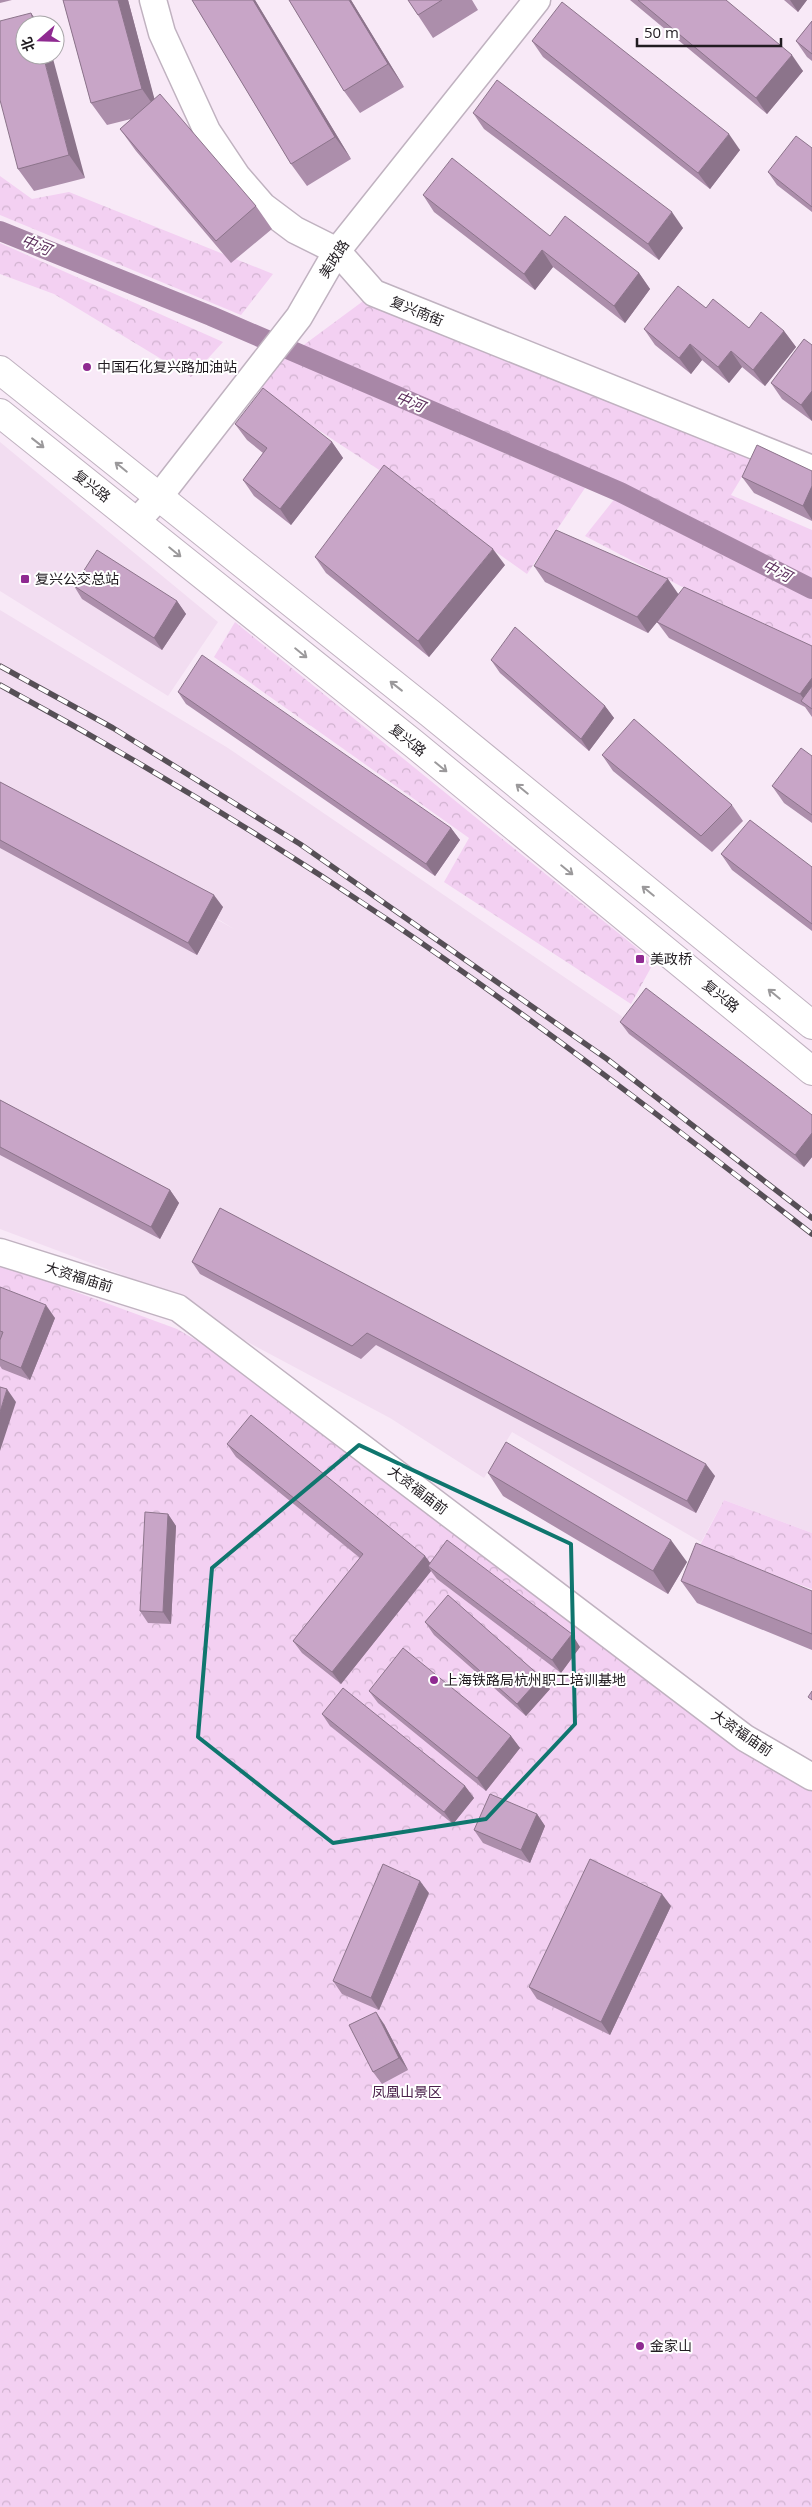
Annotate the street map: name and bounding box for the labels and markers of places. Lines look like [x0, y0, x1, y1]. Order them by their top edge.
place label: 中国石化复兴路加油站 [97, 357, 237, 376]
marker: 中国石化复兴路加油站 [81, 361, 93, 373]
place label: 复兴公交总站 [35, 569, 119, 588]
marker: 复兴公交总站 [19, 573, 31, 585]
place label: 美政桥 [650, 949, 692, 968]
marker: 美政桥 [634, 953, 646, 965]
place label: 上海铁路局杭州职工培训基地 [444, 1670, 626, 1689]
marker: 上海铁路局杭州职工培训基地 [428, 1674, 440, 1686]
place label: 金家山 [650, 2336, 692, 2355]
marker: 金家山 [634, 2340, 646, 2352]

